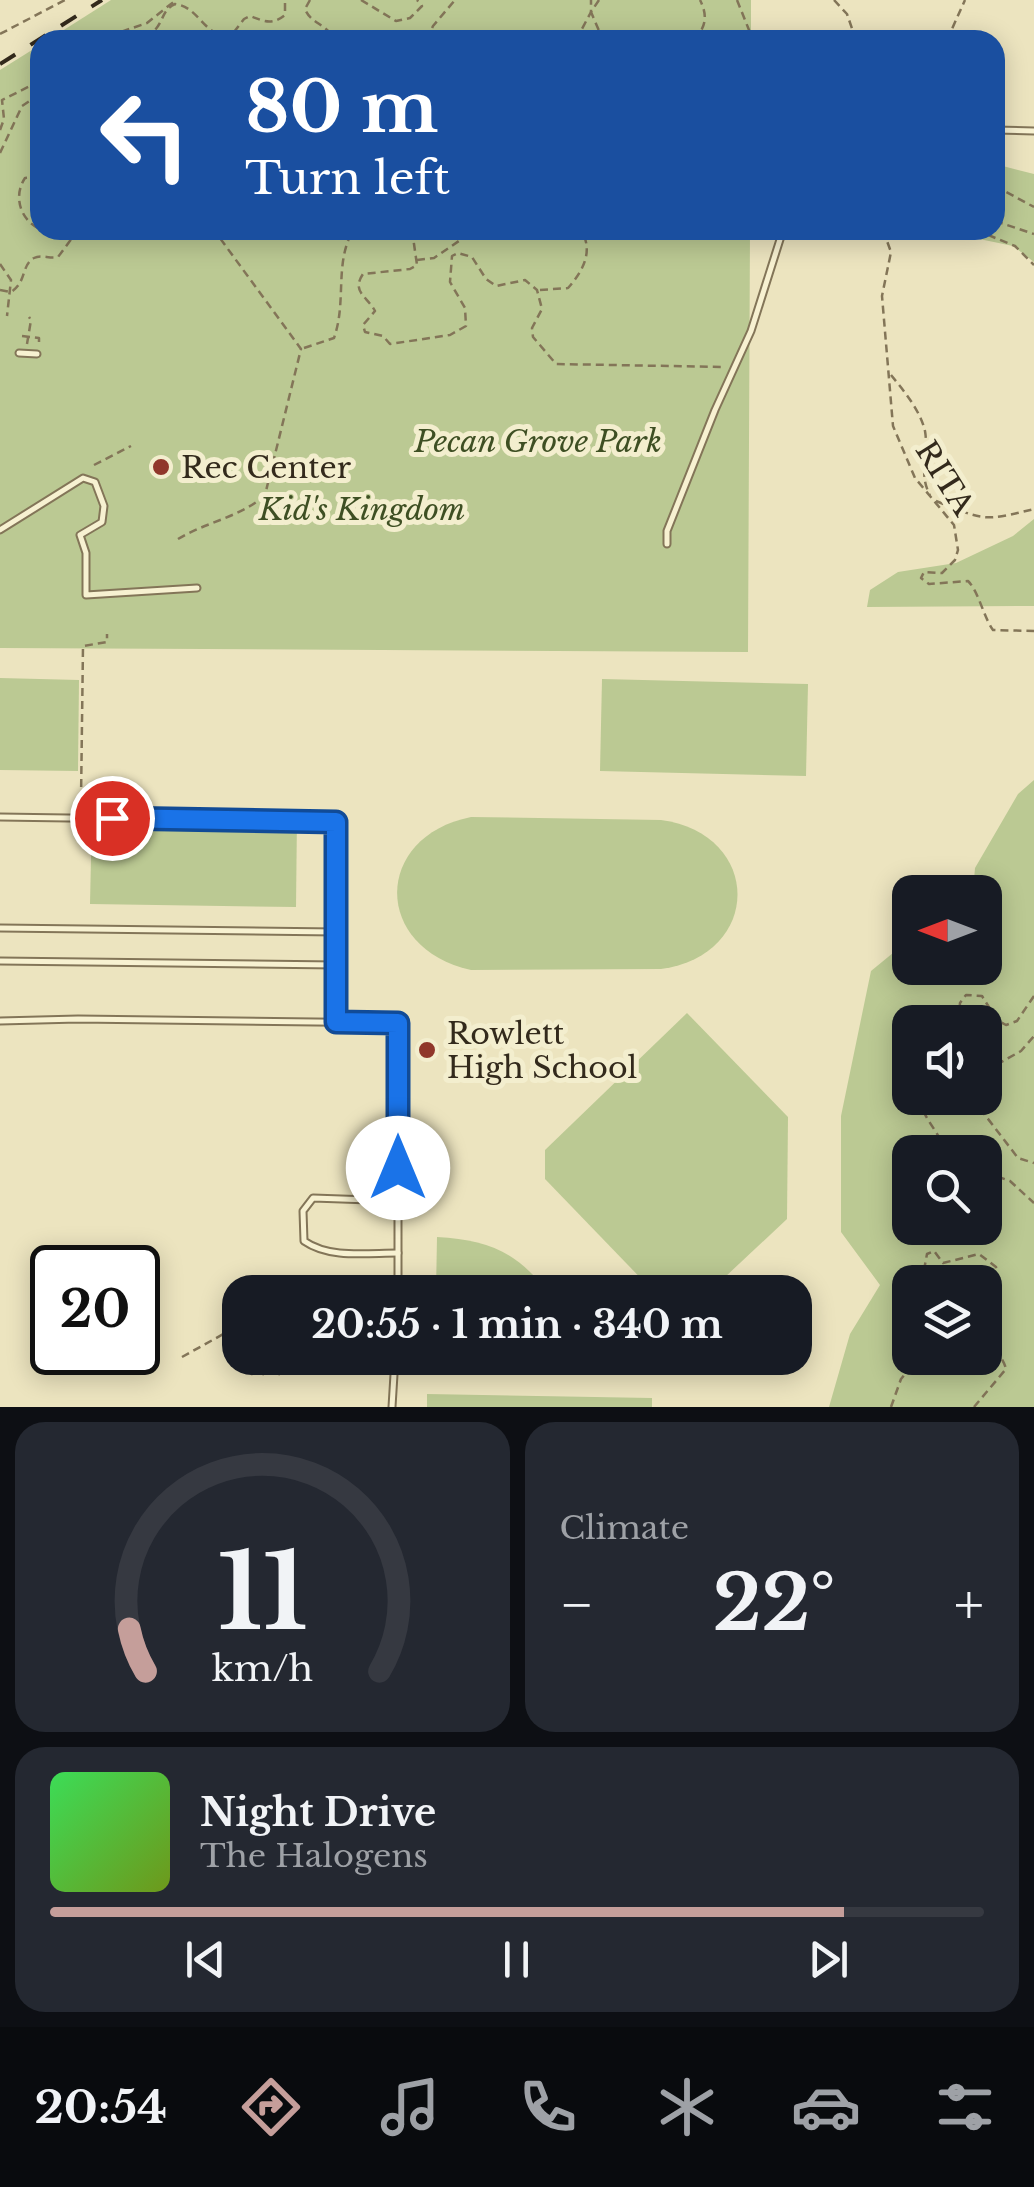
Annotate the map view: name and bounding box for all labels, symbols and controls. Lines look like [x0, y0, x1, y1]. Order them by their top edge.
text: 80 m [245, 64, 438, 151]
icon: left [80, 70, 210, 200]
text: Turn left [245, 150, 450, 206]
park label: Pecan Grove Park [413, 423, 662, 460]
street label: RITA [908, 434, 983, 523]
place label: Rec Center [181, 449, 352, 486]
marker: Rec Center [150, 456, 172, 478]
park label: Kid's Kingdom [258, 491, 465, 528]
pin [70, 776, 155, 861]
icon: arrive [85, 791, 140, 846]
north arrow [892, 875, 1002, 985]
map controls [892, 875, 1002, 1375]
button: sound [892, 1005, 1002, 1115]
place label: Rowlett High School [447, 1015, 637, 1086]
marker: Rowlett High School [416, 1039, 438, 1061]
position arrow [346, 1116, 450, 1220]
button: search [892, 1135, 1002, 1245]
speed limit sign: 20 [30, 1245, 160, 1375]
button: layers [892, 1265, 1002, 1375]
text: 20:55 · 1 min · 340 m [311, 1301, 723, 1348]
text: Climate [560, 1508, 689, 1548]
text: 11 [217, 1528, 308, 1657]
text: 22° [713, 1557, 835, 1650]
text: − [560, 1571, 594, 1639]
text: + [954, 1571, 984, 1639]
text: km/h [212, 1646, 313, 1691]
text: Night Drive [200, 1789, 436, 1836]
text: The Halogens [200, 1836, 428, 1876]
icon: previous [178, 1932, 233, 1987]
icon: pause [489, 1932, 544, 1987]
icon: next [801, 1932, 856, 1987]
icon: directions [236, 2072, 306, 2142]
icon: music [375, 2072, 445, 2142]
icon: phone [513, 2072, 583, 2142]
icon: climate [652, 2072, 722, 2142]
icon: car [791, 2072, 861, 2142]
icon: filters [930, 2072, 1000, 2142]
text: 20:54 [34, 2079, 167, 2135]

